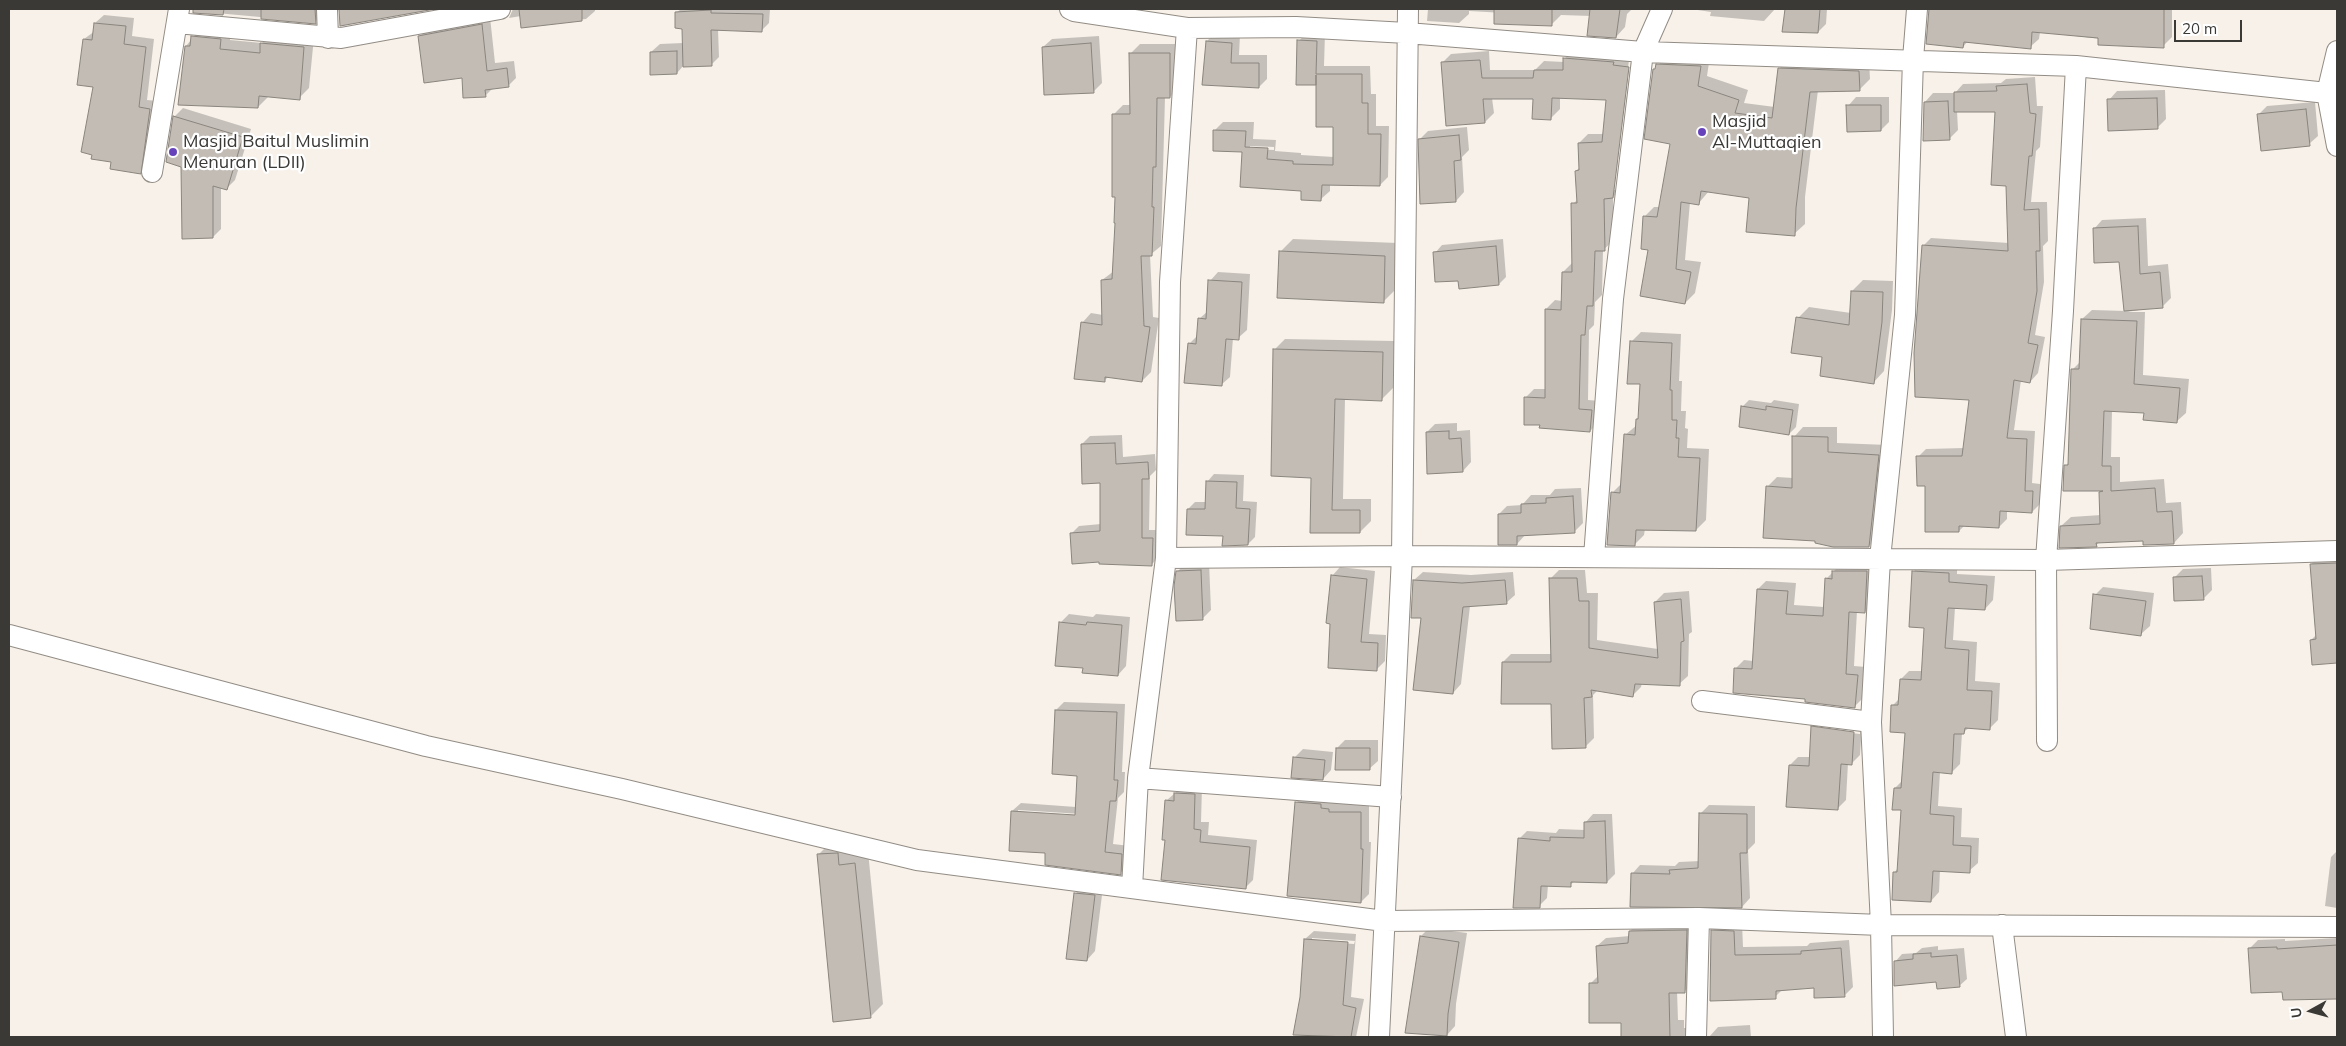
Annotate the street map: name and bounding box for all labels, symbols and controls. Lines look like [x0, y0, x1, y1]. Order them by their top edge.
scale bar [2176, 10, 2244, 42]
text: 20 m [2182, 19, 2217, 38]
place label: Masjid Al-Muttaqien [1712, 111, 1822, 154]
marker: Masjid Al-Muttaqien [1696, 126, 1708, 138]
place label: Masjid Baitul Muslimin Menuran (LDII) [183, 131, 369, 173]
marker: Masjid Baitul Muslimin Menuran (LDII) [167, 146, 179, 158]
north arrow [2286, 986, 2336, 1036]
text: U [2287, 1007, 2306, 1019]

